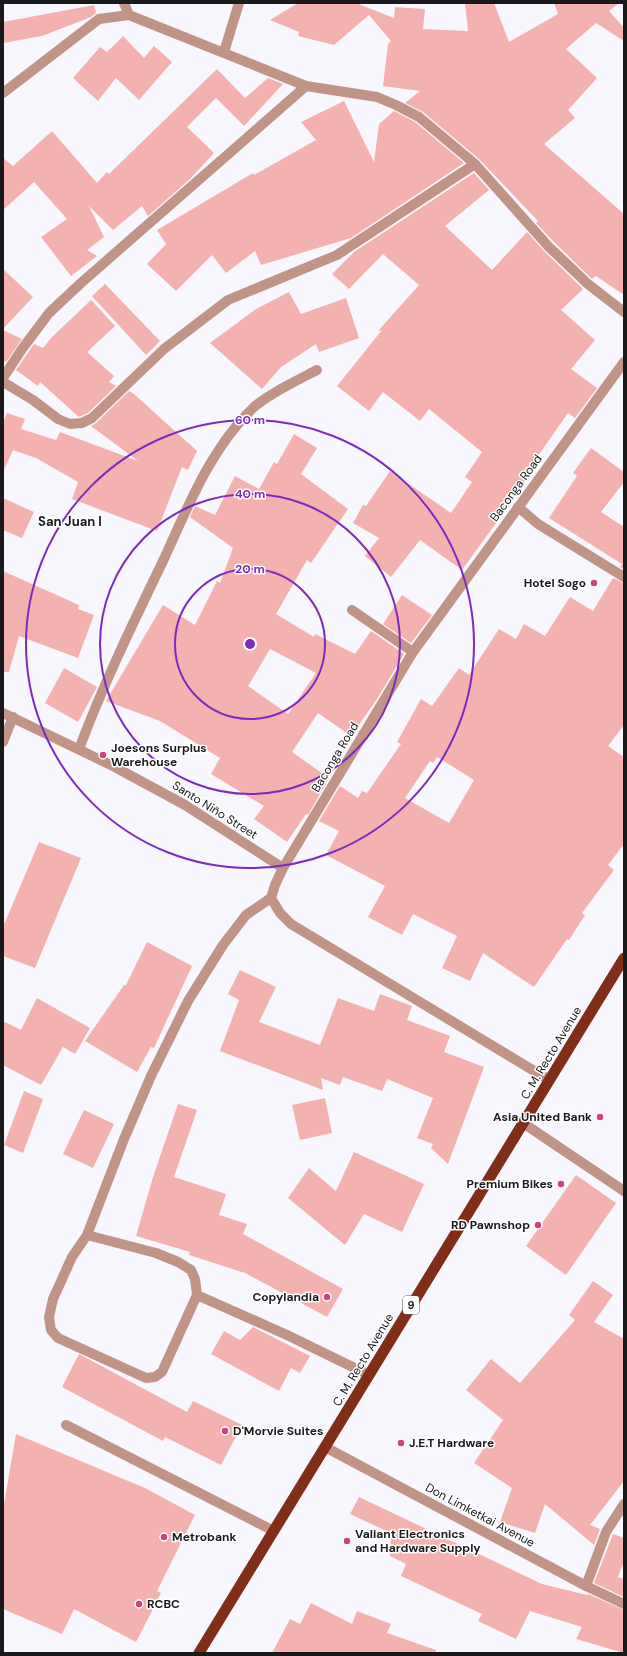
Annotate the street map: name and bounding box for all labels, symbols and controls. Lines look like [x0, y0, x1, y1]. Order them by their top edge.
text: 60 m [235, 412, 265, 428]
street label: Baconga Road [486, 451, 546, 525]
text: 40 m [235, 486, 265, 502]
district label: San Juan I [38, 513, 102, 530]
text: 20 m [235, 561, 265, 577]
place label: Hotel Sogo [524, 575, 586, 591]
marker: Hotel Sogo [589, 578, 599, 588]
centre of rings [243, 637, 257, 651]
street label: Baconga Road [308, 719, 362, 795]
place label: Joesons Surplus Warehouse [111, 740, 207, 770]
marker: Joesons Surplus Warehouse [98, 750, 108, 760]
street label: Santo Niño Street [169, 777, 261, 843]
street label: C. M. Recto Avenue [517, 1003, 585, 1102]
place label: Asia United Bank [493, 1109, 592, 1125]
marker: Asia United Bank [595, 1112, 605, 1122]
place label: Premium Bikes [467, 1176, 553, 1192]
marker: Premium Bikes [556, 1179, 566, 1189]
place label: RD Pawnshop [451, 1217, 530, 1233]
marker: RD Pawnshop [533, 1220, 543, 1230]
place label: Copylandia [252, 1289, 319, 1305]
marker: Copylandia [322, 1292, 332, 1302]
road number: 9 [403, 1296, 419, 1314]
street label: C. M. Recto Avenue [329, 1310, 397, 1409]
place label: D'Morvie Suites [233, 1423, 323, 1439]
marker: D'Morvie Suites [220, 1426, 230, 1436]
place label: J.E.T Hardware [409, 1435, 494, 1451]
marker: J.E.T Hardware [396, 1438, 406, 1448]
street label: Don Limketkai Avenue [423, 1479, 538, 1551]
place label: Valiant Electronics and Hardware Supply [355, 1526, 481, 1556]
place label: Metrobank [172, 1529, 236, 1545]
marker: Metrobank [159, 1532, 169, 1542]
marker: Valiant Electronics and Hardware Supply [342, 1536, 352, 1546]
place label: RCBC [147, 1596, 180, 1612]
marker: RCBC [134, 1599, 144, 1609]

